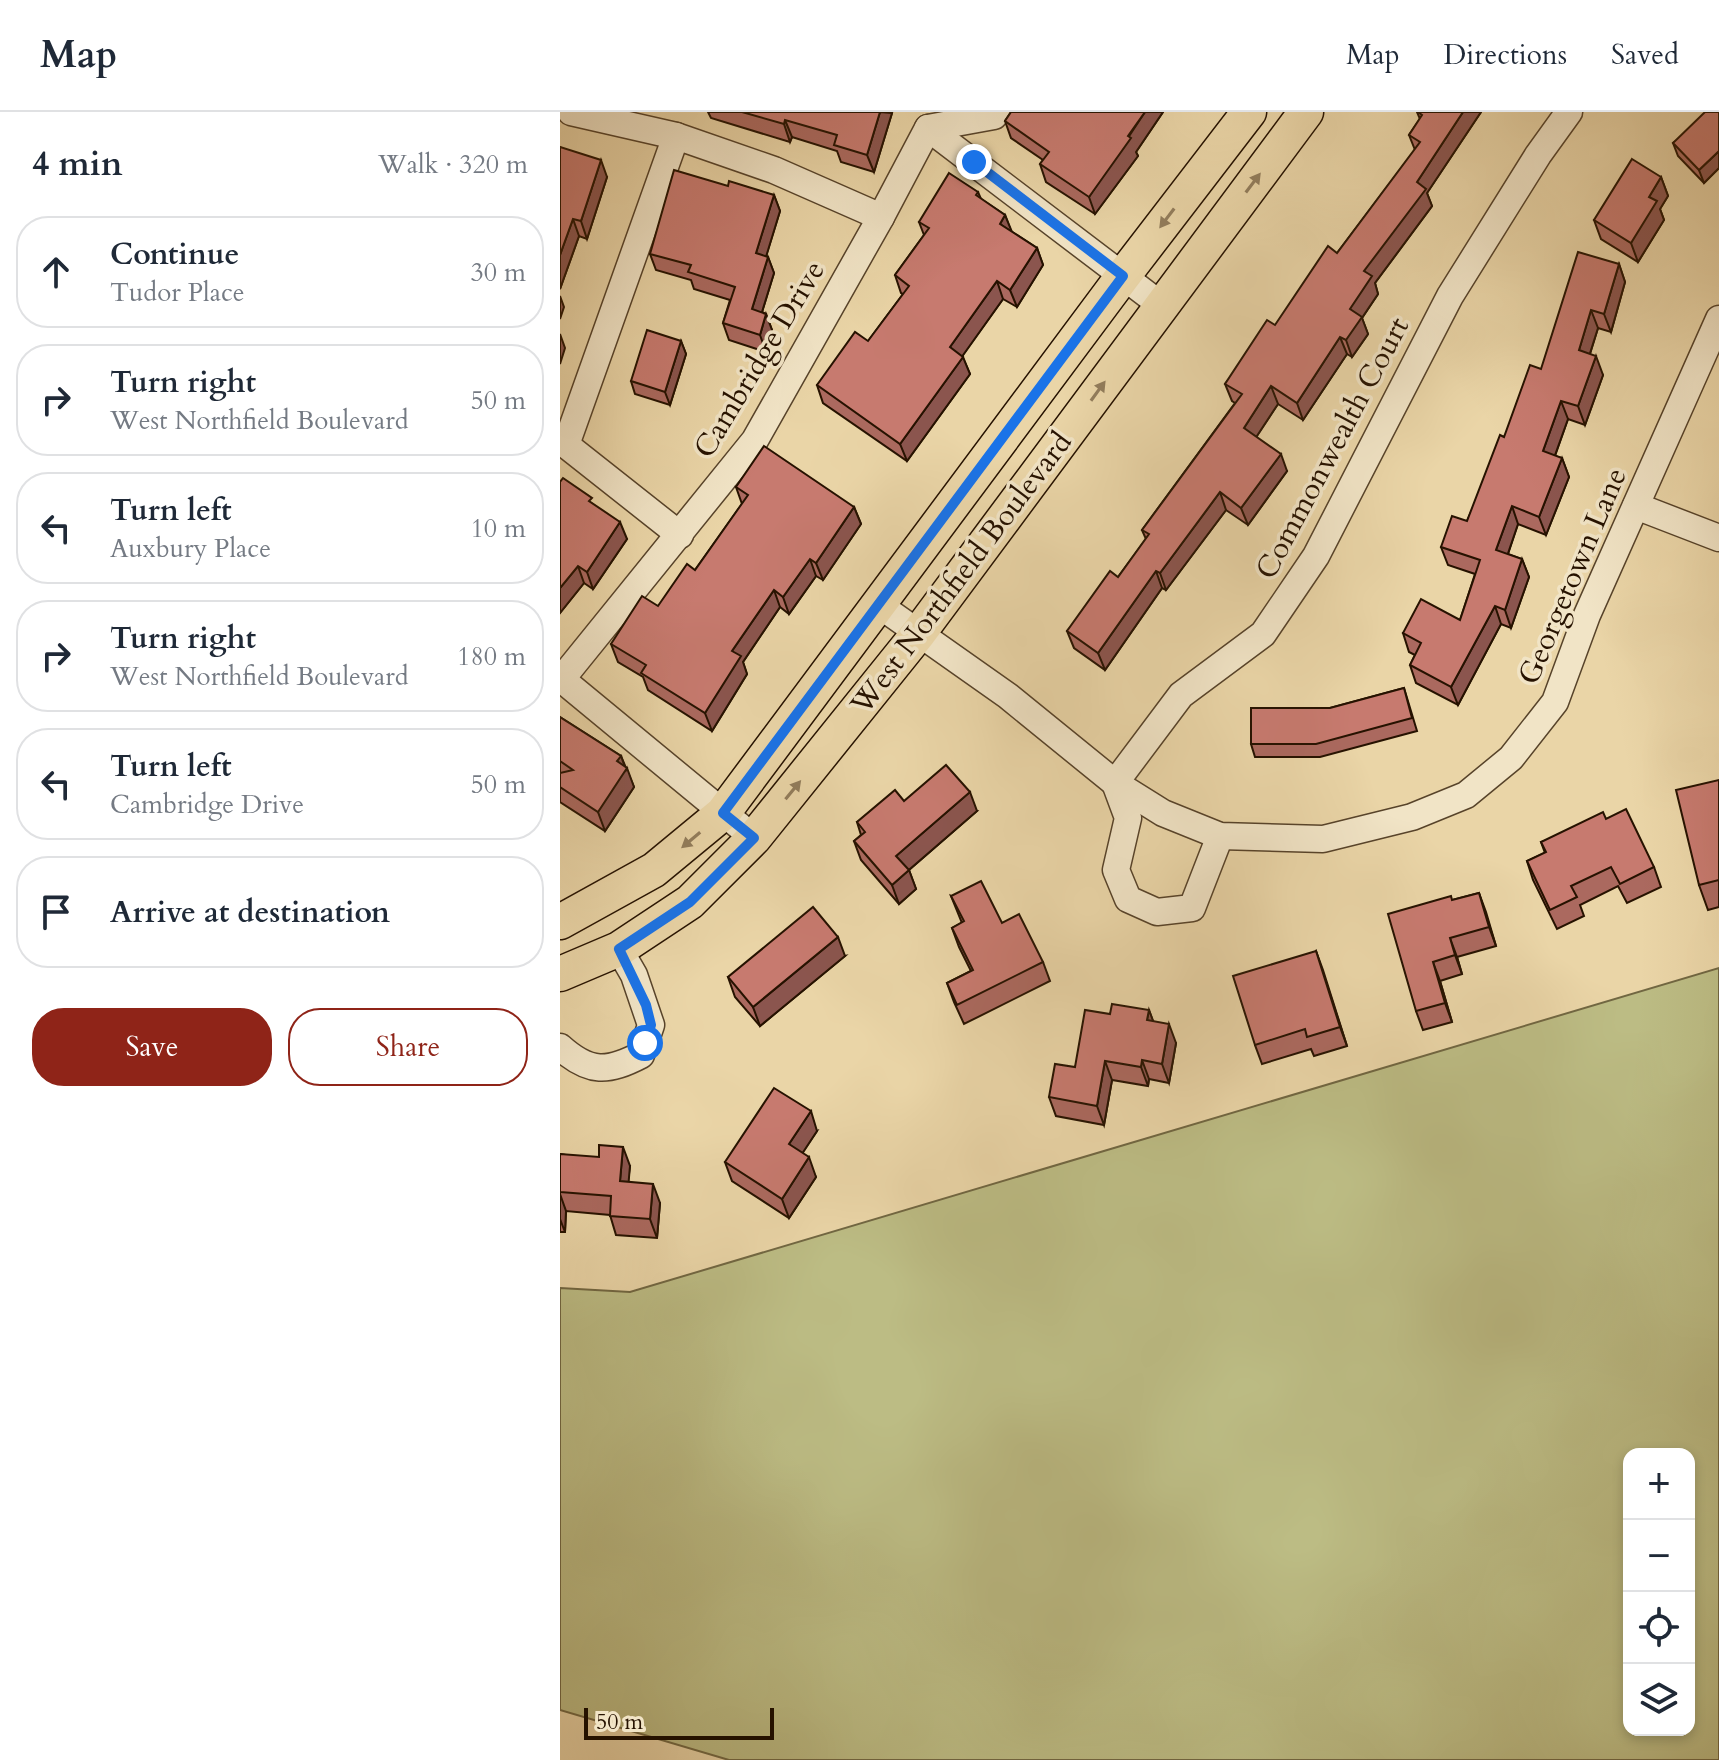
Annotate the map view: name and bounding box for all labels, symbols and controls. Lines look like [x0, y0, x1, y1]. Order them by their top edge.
text: Map [40, 29, 117, 81]
text: Map [1346, 36, 1400, 74]
text: Directions [1444, 36, 1567, 74]
text: Saved [1611, 36, 1679, 74]
text: 4 min [32, 141, 123, 187]
route end [956, 144, 992, 180]
text: Walk · 320 m [378, 147, 528, 182]
one-way arrow [1245, 172, 1260, 193]
one-way arrow [1160, 208, 1176, 228]
text: Continue [110, 234, 239, 275]
icon: ahead [34, 250, 78, 294]
street label: Cambridge Drive [684, 253, 835, 466]
text: 30 m [470, 255, 526, 290]
text: Tudor Place [110, 275, 245, 310]
street label: Commonwealth Court [1246, 309, 1419, 587]
text: Turn right [110, 362, 256, 403]
icon: right [34, 378, 78, 422]
one-way arrow [1089, 381, 1105, 401]
text: 50 m [470, 383, 526, 418]
text: West Northfield Boulevard [110, 403, 409, 438]
street label: West Northfield Boulevard [841, 423, 1081, 724]
street label: Georgetown Lane [1508, 462, 1637, 691]
text: Turn left [110, 490, 232, 531]
icon: left [34, 506, 78, 550]
text: 10 m [470, 511, 526, 546]
text: Auxbury Place [110, 531, 271, 566]
text: Turn right [110, 618, 256, 659]
icon: right [34, 634, 78, 678]
text: 180 m [457, 639, 526, 674]
text: West Northfield Boulevard [110, 659, 409, 694]
text: Turn left [110, 746, 232, 787]
icon: left [34, 762, 78, 806]
text: 50 m [470, 767, 526, 802]
one-way arrow [785, 780, 801, 800]
text: Cambridge Drive [110, 787, 304, 822]
one-way arrow [681, 831, 701, 848]
icon: arrive [34, 890, 78, 934]
text: Arrive at destination [110, 892, 390, 933]
button: Save [32, 1008, 272, 1086]
button: Share [288, 1008, 528, 1086]
route start [627, 1025, 663, 1061]
map controls [1623, 1448, 1695, 1736]
button: + [1623, 1448, 1695, 1520]
button: − [1623, 1520, 1695, 1592]
button: locate [1623, 1592, 1695, 1664]
button: layers [1623, 1664, 1695, 1736]
scale bar [584, 1704, 774, 1740]
text: 50 m [596, 1707, 643, 1737]

